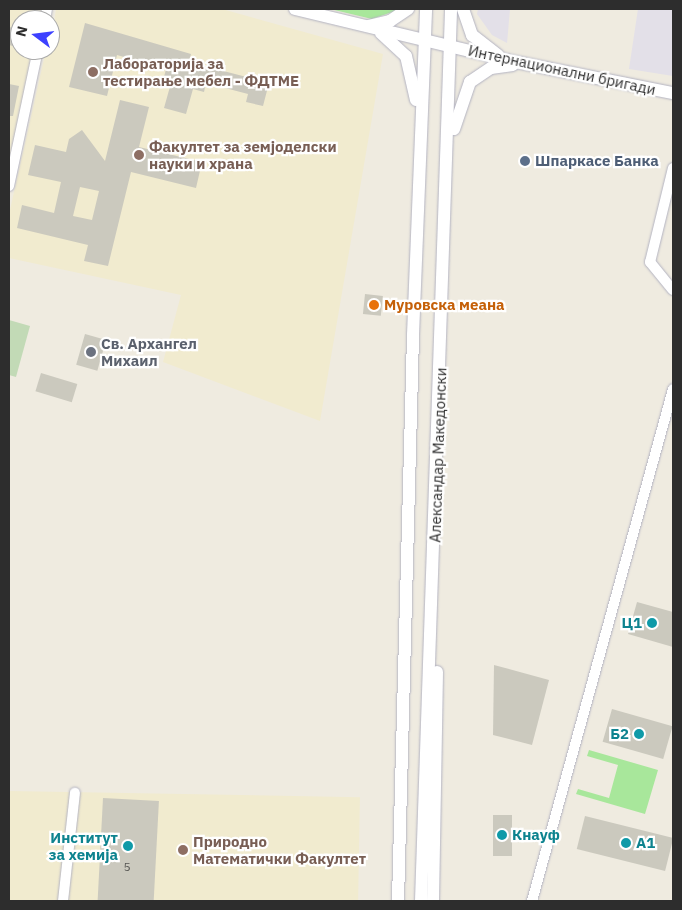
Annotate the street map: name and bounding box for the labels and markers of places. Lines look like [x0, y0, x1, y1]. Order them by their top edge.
place label: Лабораторија за тестирање мебел - ФДТМЕ [103, 54, 299, 89]
marker: Лабораторија за тестирање мебел - ФДТМЕ [87, 66, 99, 78]
place label: Факултет за земјоделски науки и храна [149, 137, 337, 172]
marker: Факултет за земјоделски науки и храна [133, 149, 145, 161]
place label: Шпаркасе Банка [535, 152, 659, 170]
marker: Шпаркасе Банка [519, 155, 531, 167]
place label: Муровска меана [384, 296, 505, 314]
marker: Муровска меана [368, 299, 380, 311]
place label: Св. Архангел Михаил [101, 334, 197, 369]
marker: Св. Архангел Михаил [85, 346, 97, 358]
place label: Ц1 [621, 614, 642, 632]
marker: Ц1 [646, 617, 658, 629]
place label: Б2 [610, 725, 629, 743]
marker: Б2 [633, 728, 645, 740]
place label: Кнауф [512, 826, 560, 844]
place label: Институт за хемија [48, 828, 118, 863]
marker: Кнауф [496, 829, 508, 841]
place label: Природно Математички Факултет [193, 832, 366, 867]
place label: А1 [636, 834, 655, 852]
marker: А1 [620, 837, 632, 849]
marker: Институт за хемија [122, 840, 134, 852]
marker: Природно Математички Факултет [177, 844, 189, 856]

